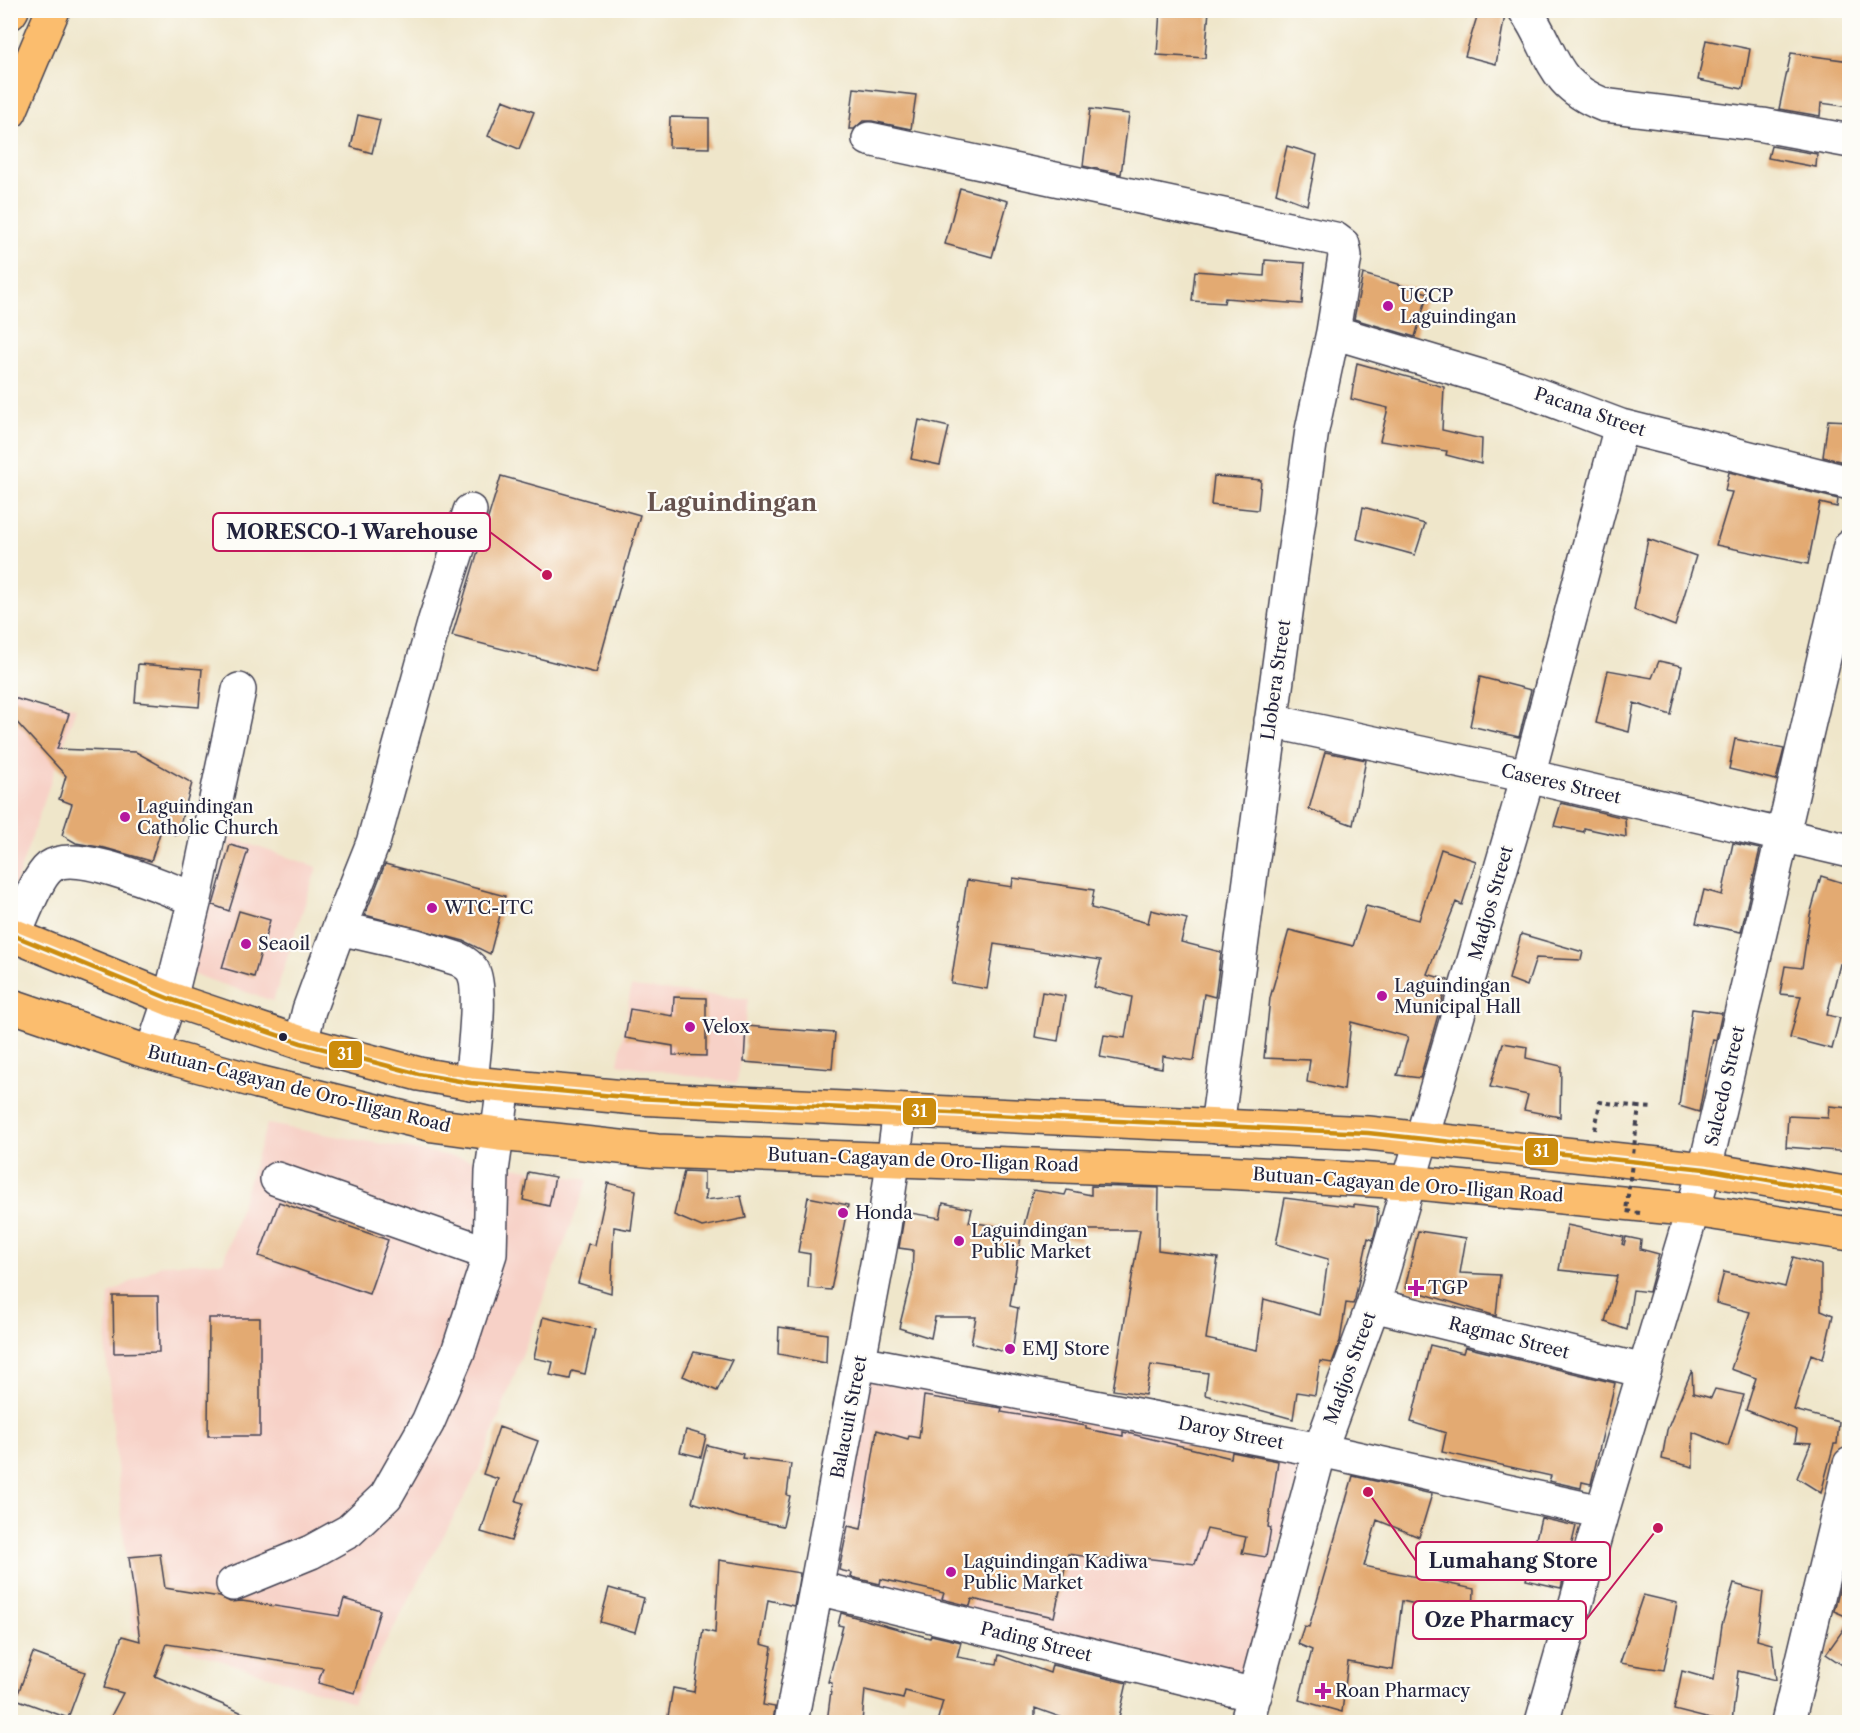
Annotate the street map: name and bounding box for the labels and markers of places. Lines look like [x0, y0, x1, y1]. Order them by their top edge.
place label: UCCP Laguindingan [1400, 285, 1517, 328]
marker: UCCP Laguindingan [1381, 299, 1395, 313]
callout: MORESCO-1 Warehouse [213, 513, 490, 551]
place label: Laguindingan Catholic Church [137, 796, 278, 839]
marker: Laguindingan Catholic Church [118, 810, 132, 824]
place label: WTC-ITC [443, 897, 533, 919]
marker: WTC-ITC [425, 901, 439, 915]
place label: Seaoil [258, 933, 310, 955]
marker: Seaoil [239, 937, 253, 951]
place label: Laguindingan Municipal Hall [1394, 975, 1521, 1018]
marker: Laguindingan Municipal Hall [1375, 989, 1389, 1003]
place label: Velox [701, 1016, 750, 1038]
marker: Velox [683, 1020, 697, 1034]
unlabelled marker [277, 1031, 289, 1043]
place label: Honda [855, 1202, 913, 1224]
marker: Honda [836, 1206, 850, 1220]
place label: Laguindingan Public Market [971, 1220, 1092, 1263]
marker: Laguindingan Public Market [952, 1234, 966, 1248]
place label: TGP [1428, 1277, 1468, 1299]
marker: TGP [1409, 1281, 1423, 1295]
place label: EMJ Store [1022, 1338, 1110, 1360]
marker: EMJ Store [1003, 1342, 1017, 1356]
callout: Lumahang Store [1416, 1542, 1610, 1580]
place label: Laguindingan Kadiwa Public Market [963, 1551, 1148, 1594]
marker: Laguindingan Kadiwa Public Market [944, 1565, 958, 1579]
callout: Oze Pharmacy [1413, 1601, 1586, 1639]
place label: Roan Pharmacy [1335, 1680, 1471, 1702]
marker: Roan Pharmacy [1316, 1684, 1330, 1698]

